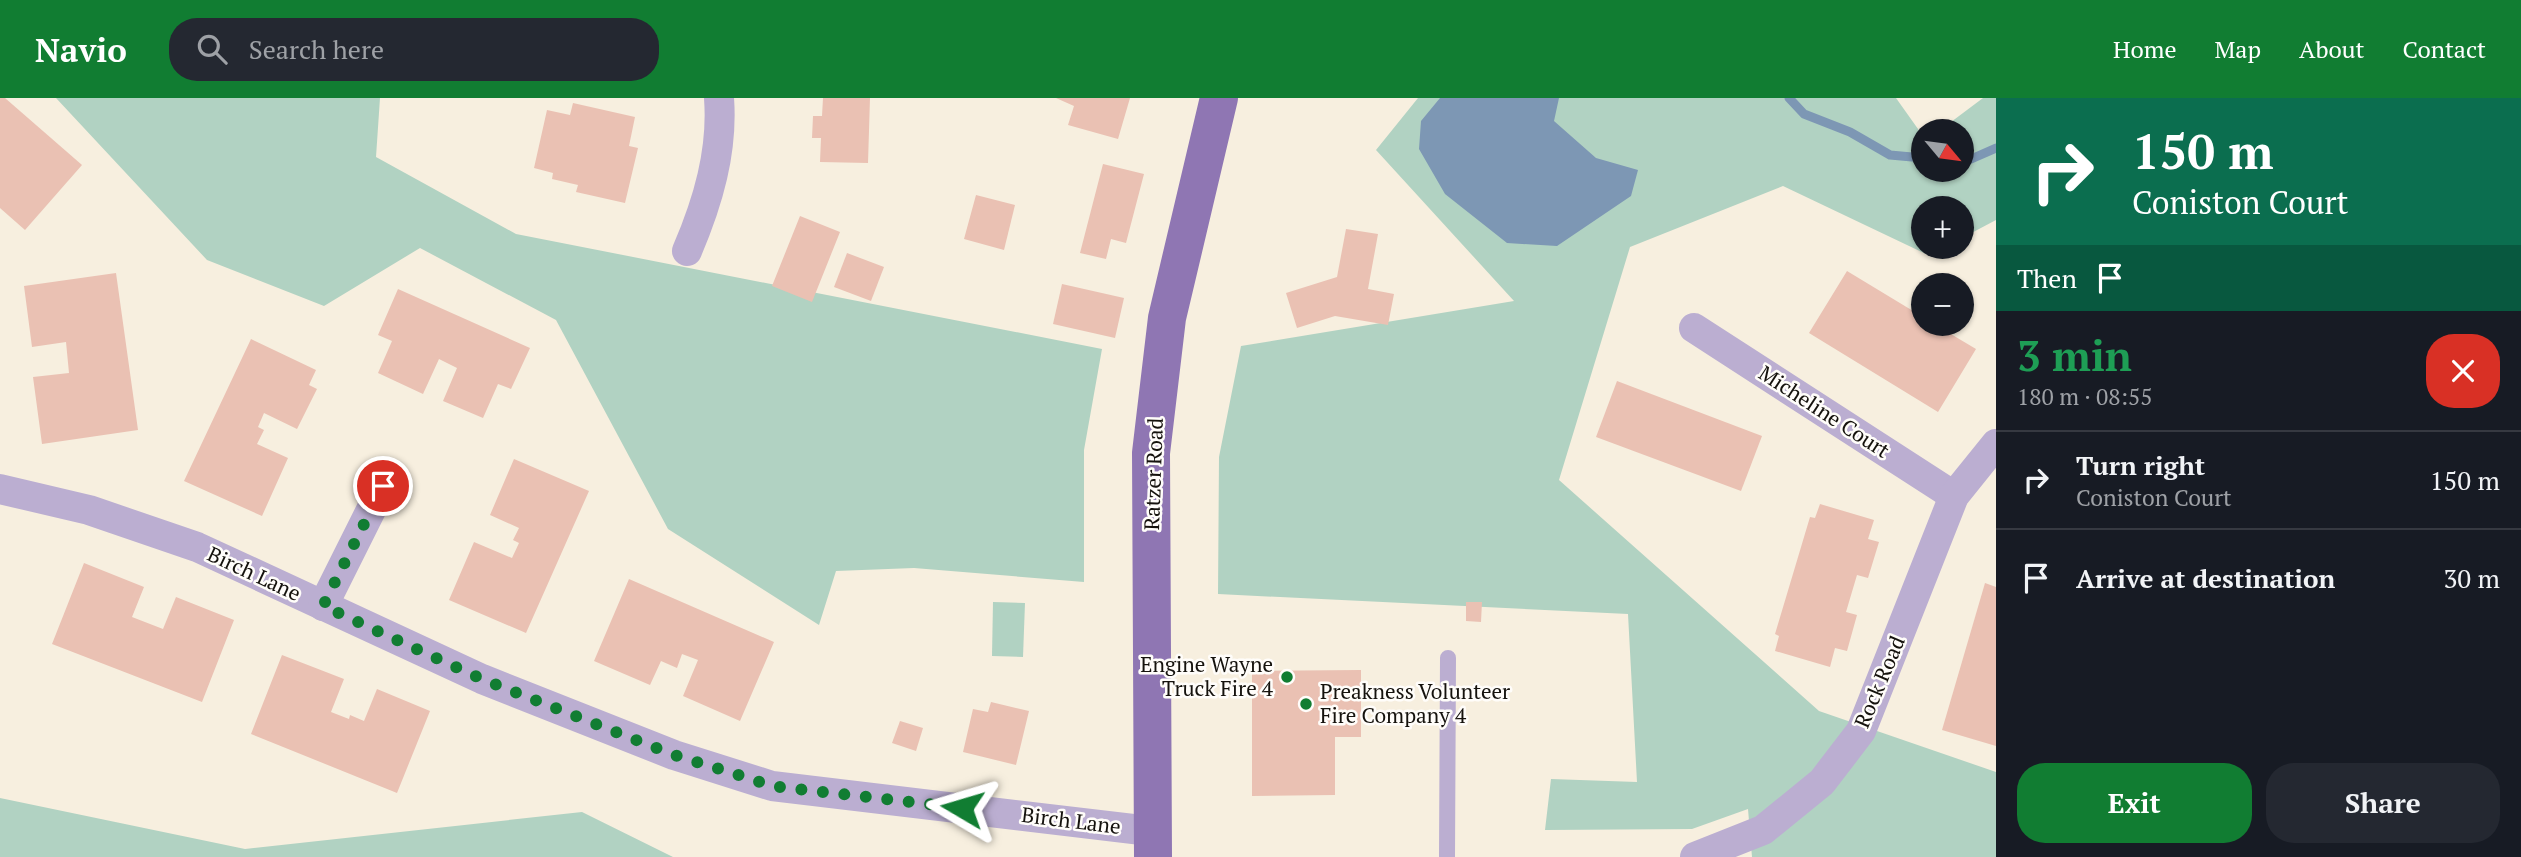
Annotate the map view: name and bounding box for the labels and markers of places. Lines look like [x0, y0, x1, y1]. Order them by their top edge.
pin [353, 456, 413, 516]
place label: Engine Wayne Truck Fire 4 [1140, 650, 1274, 702]
marker: Engine Wayne Truck Fire 4 [1279, 669, 1295, 685]
place label: Preakness Volunteer Fire Company 4 [1320, 677, 1510, 729]
marker: Preakness Volunteer Fire Company 4 [1298, 696, 1314, 712]

